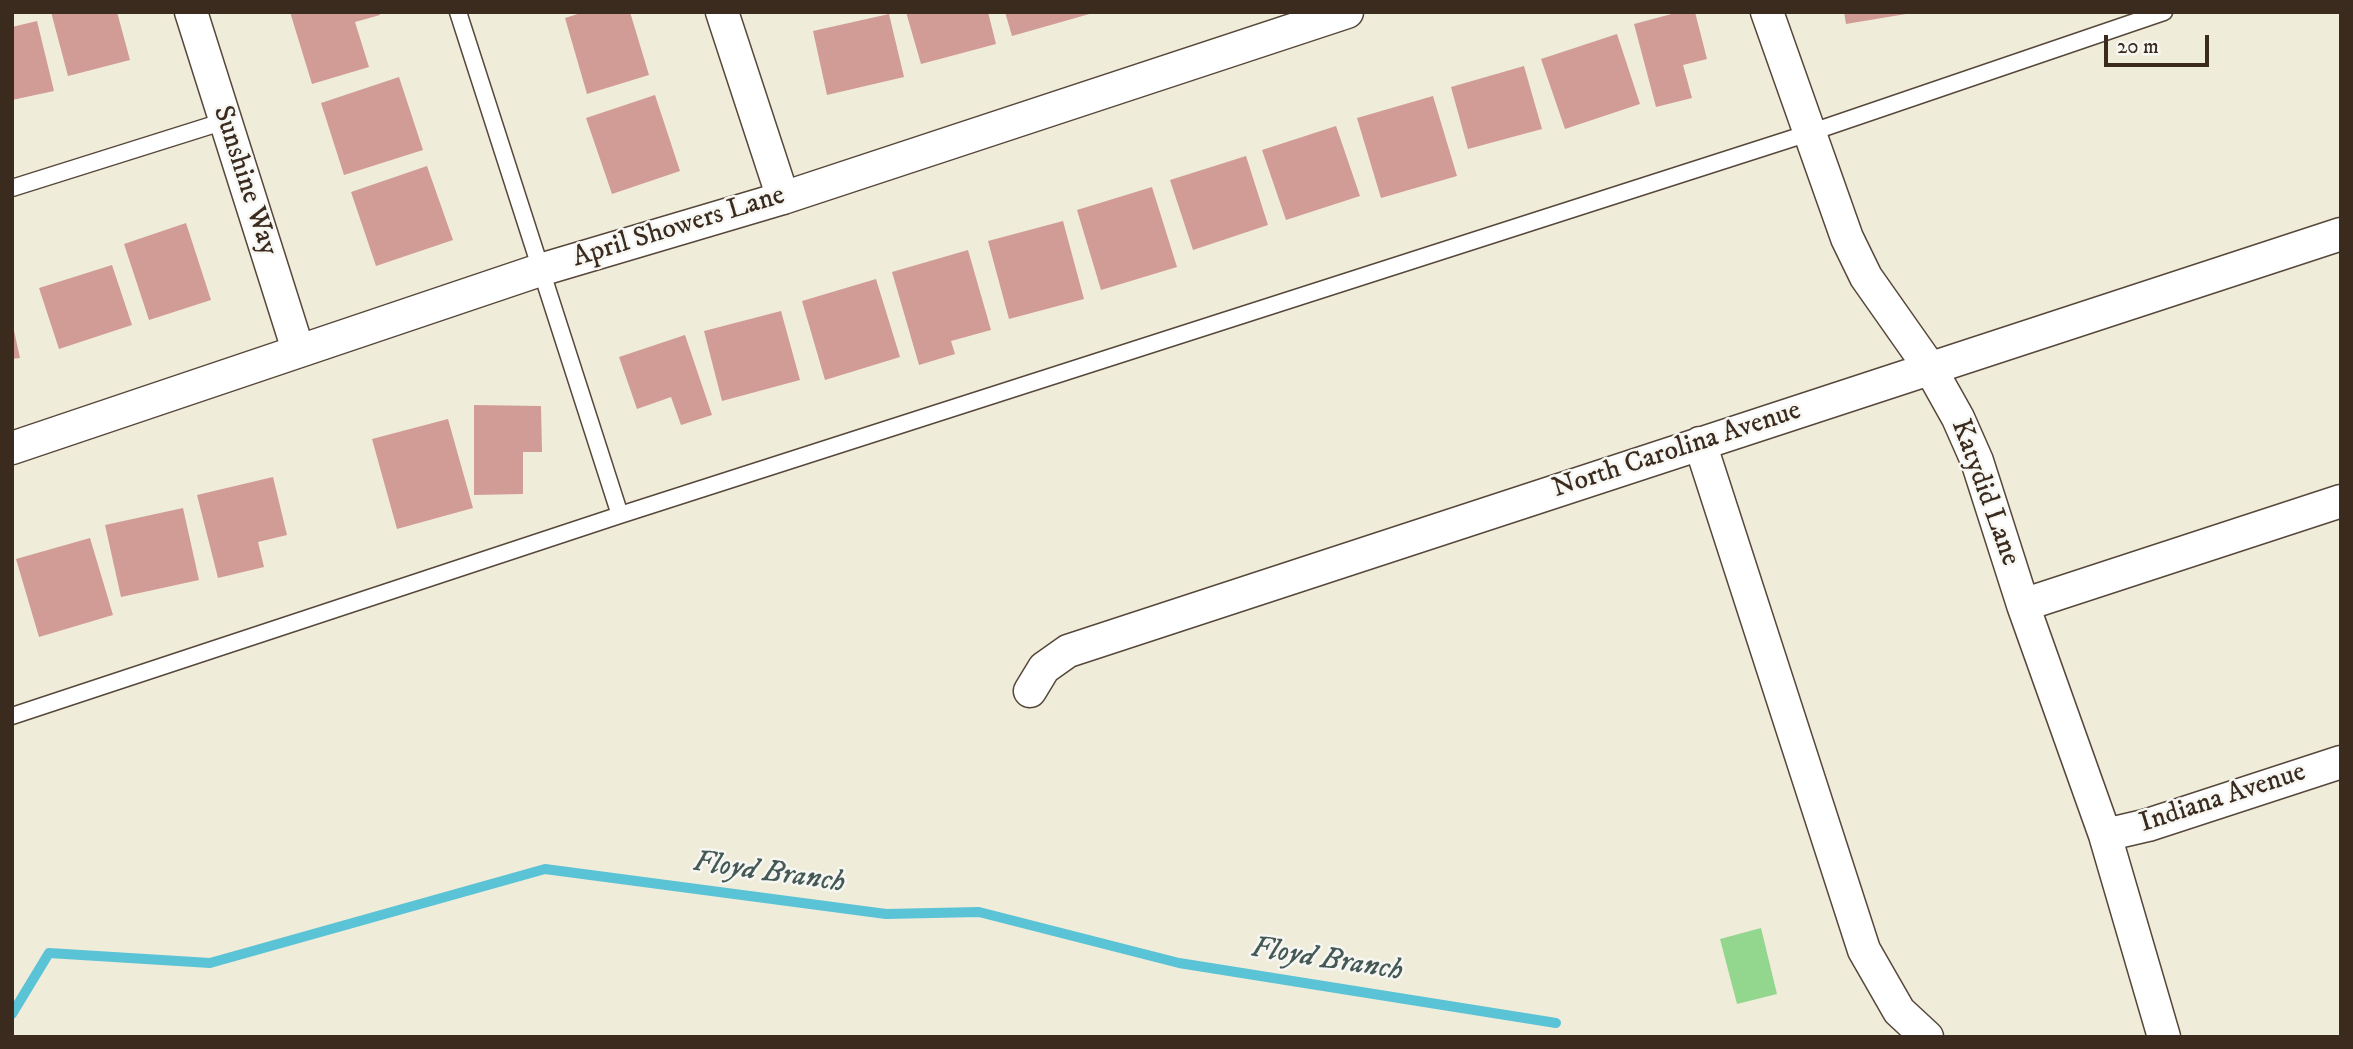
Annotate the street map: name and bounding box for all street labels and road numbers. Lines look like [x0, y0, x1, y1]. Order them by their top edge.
street label: Sunshine Way [204, 102, 284, 260]
street label: April Showers Lane [569, 180, 789, 276]
street label: North Carolina Avenue [1548, 395, 1806, 507]
street label: Katydid Lane [1942, 415, 2026, 571]
street label: Indiana Avenue [2136, 756, 2310, 842]

